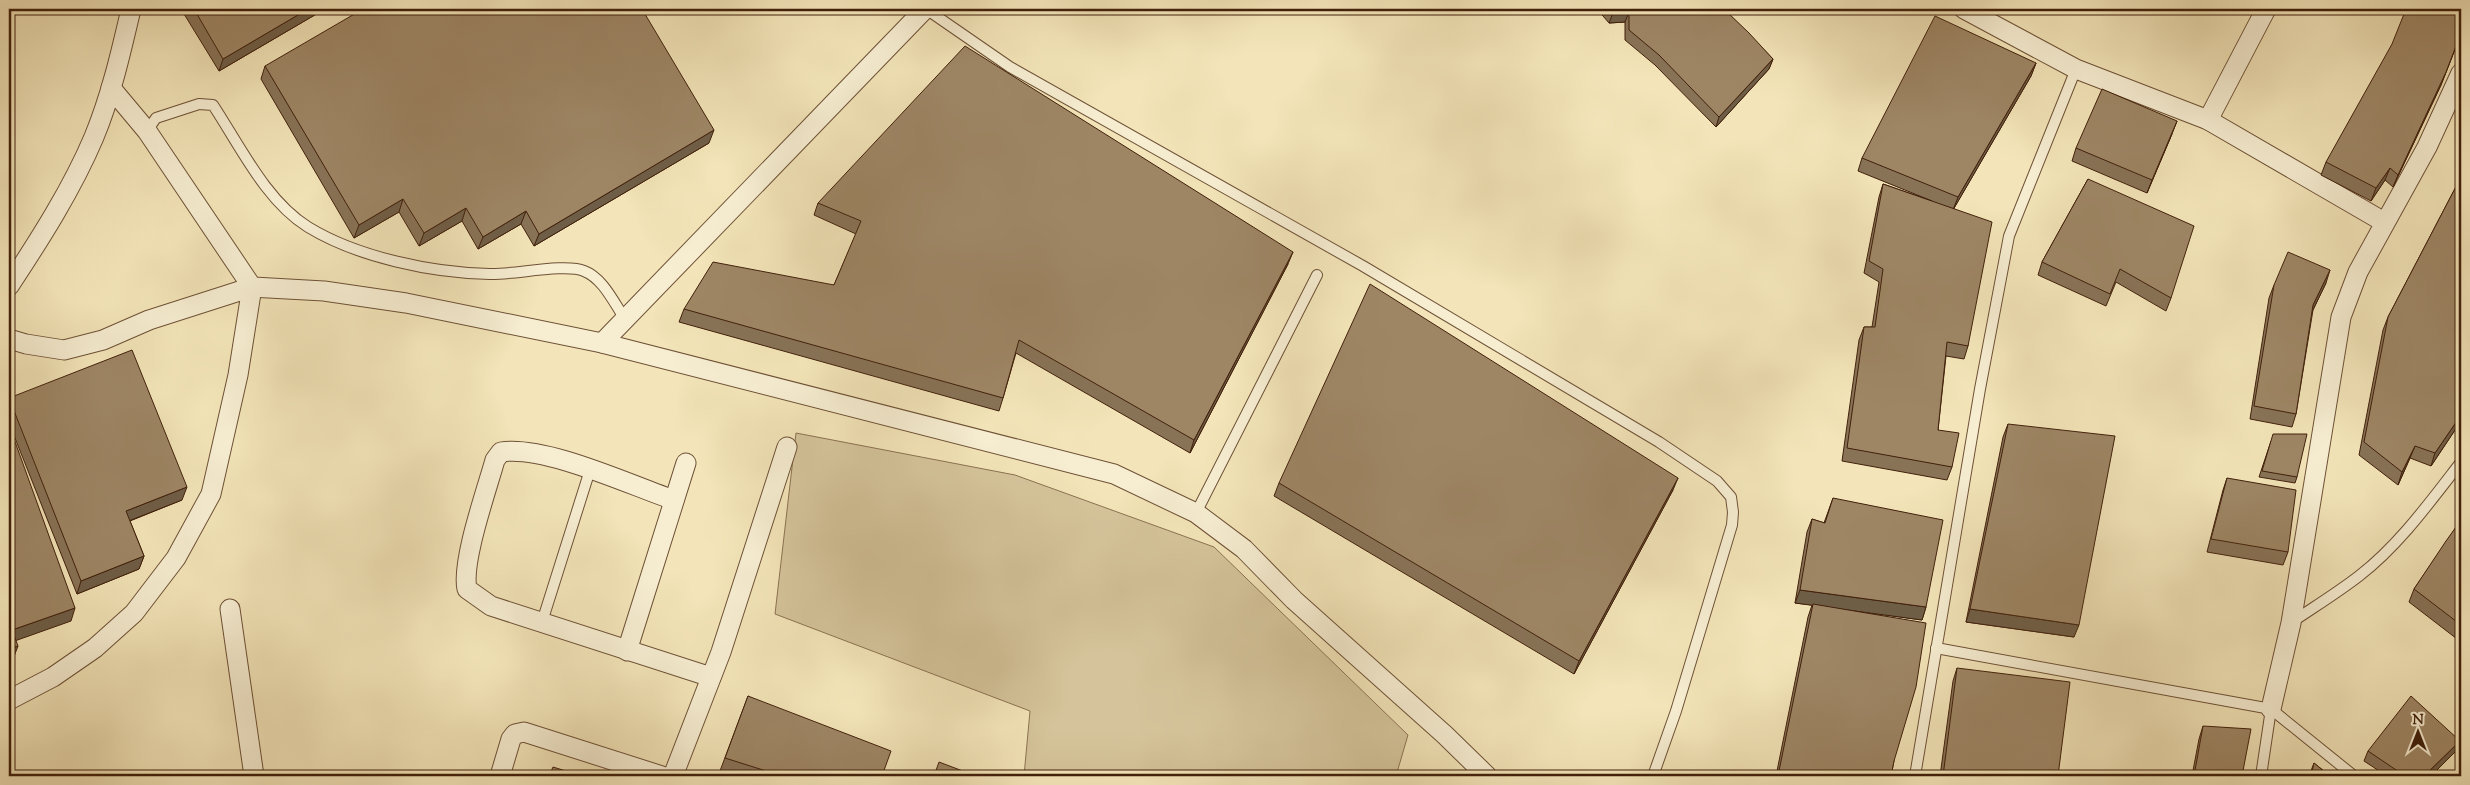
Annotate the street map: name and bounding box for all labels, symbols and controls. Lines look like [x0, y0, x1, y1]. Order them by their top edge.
north arrow [2392, 708, 2442, 758]
text: N [2412, 711, 2424, 731]

